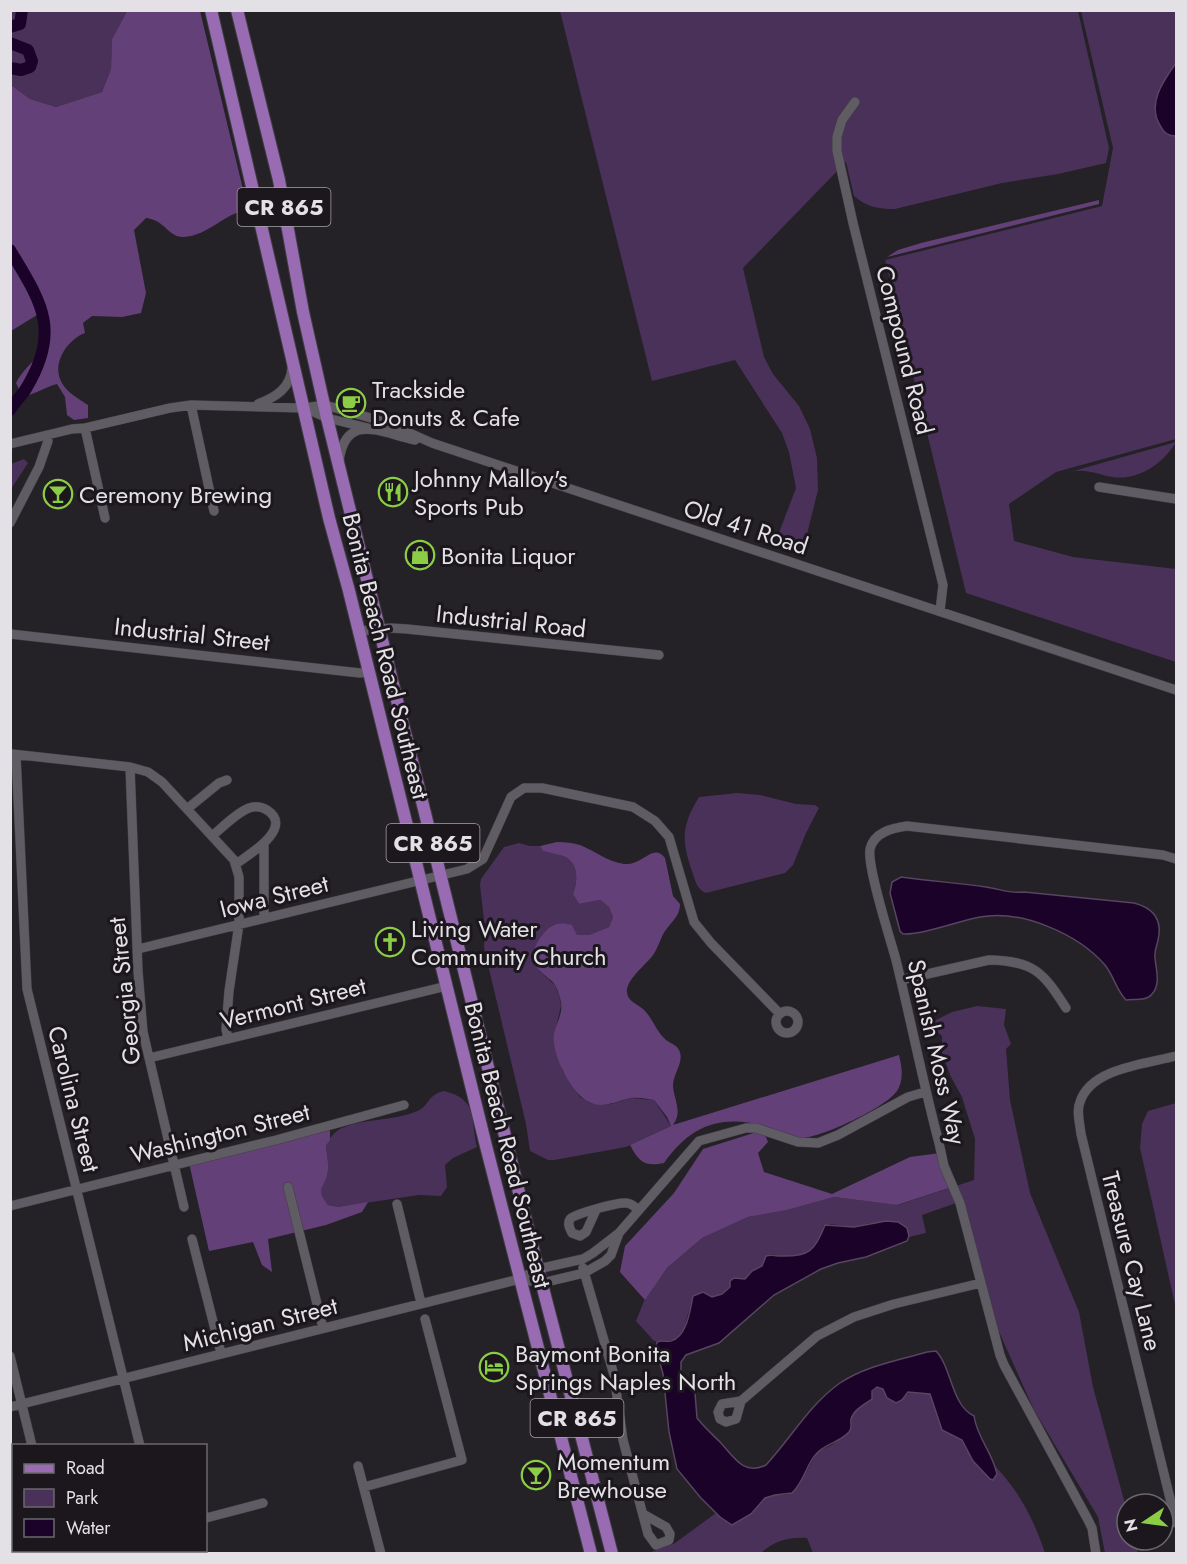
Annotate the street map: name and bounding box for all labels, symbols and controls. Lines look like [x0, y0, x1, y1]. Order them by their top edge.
road number: CR 865 [238, 188, 330, 226]
street label: Compound Road [867, 262, 943, 438]
place label: Trackside Donuts & Cafe [372, 372, 520, 435]
cafe icon: Trackside Donuts & Cafe [335, 387, 367, 419]
place label: Johnny Malloy's Sports Pub [411, 461, 568, 524]
restaurant icon: Johnny Malloy's Sports Pub [377, 476, 409, 508]
place label: Ceremony Brewing [79, 477, 272, 512]
bar icon: Ceremony Brewing [42, 478, 74, 510]
street label: Old 41 Road [679, 490, 813, 564]
street label: Bonita Beach Road Southeast [333, 509, 439, 803]
place label: Bonita Liquor [441, 538, 576, 573]
shop icon: Bonita Liquor [404, 539, 436, 571]
street label: Industrial Road [434, 596, 588, 646]
street label: Industrial Street [112, 608, 272, 660]
road number: CR 865 [386, 824, 480, 862]
street label: Iowa Street [216, 866, 332, 926]
place label: Living Water Community Church [411, 911, 607, 974]
street label: Georgia Street [99, 915, 149, 1066]
church icon: Living Water Community Church [374, 926, 406, 958]
street label: Spanish Moss Way [899, 956, 975, 1148]
street label: Vermont Street [216, 968, 370, 1038]
street label: Bonita Beach Road Southeast [455, 998, 561, 1292]
street label: Carolina Street [39, 1022, 109, 1176]
street label: Washington Street [127, 1094, 314, 1172]
street label: Treasure Cay Lane [1093, 1168, 1171, 1354]
street label: Michigan Street [179, 1288, 341, 1360]
place label: Baymont Bonita Springs Naples North [515, 1336, 736, 1399]
hotel icon: Baymont Bonita Springs Naples North [478, 1351, 510, 1383]
road number: CR 865 [530, 1399, 624, 1437]
legend [12, 1444, 207, 1552]
place label: Momentum Brewhouse [557, 1444, 670, 1507]
text: Road [66, 1455, 105, 1481]
bar icon: Momentum Brewhouse [520, 1459, 552, 1491]
text: Park [66, 1485, 98, 1511]
north arrow [1115, 1492, 1175, 1552]
text: Water [66, 1515, 111, 1541]
text: N [1118, 1516, 1144, 1534]

